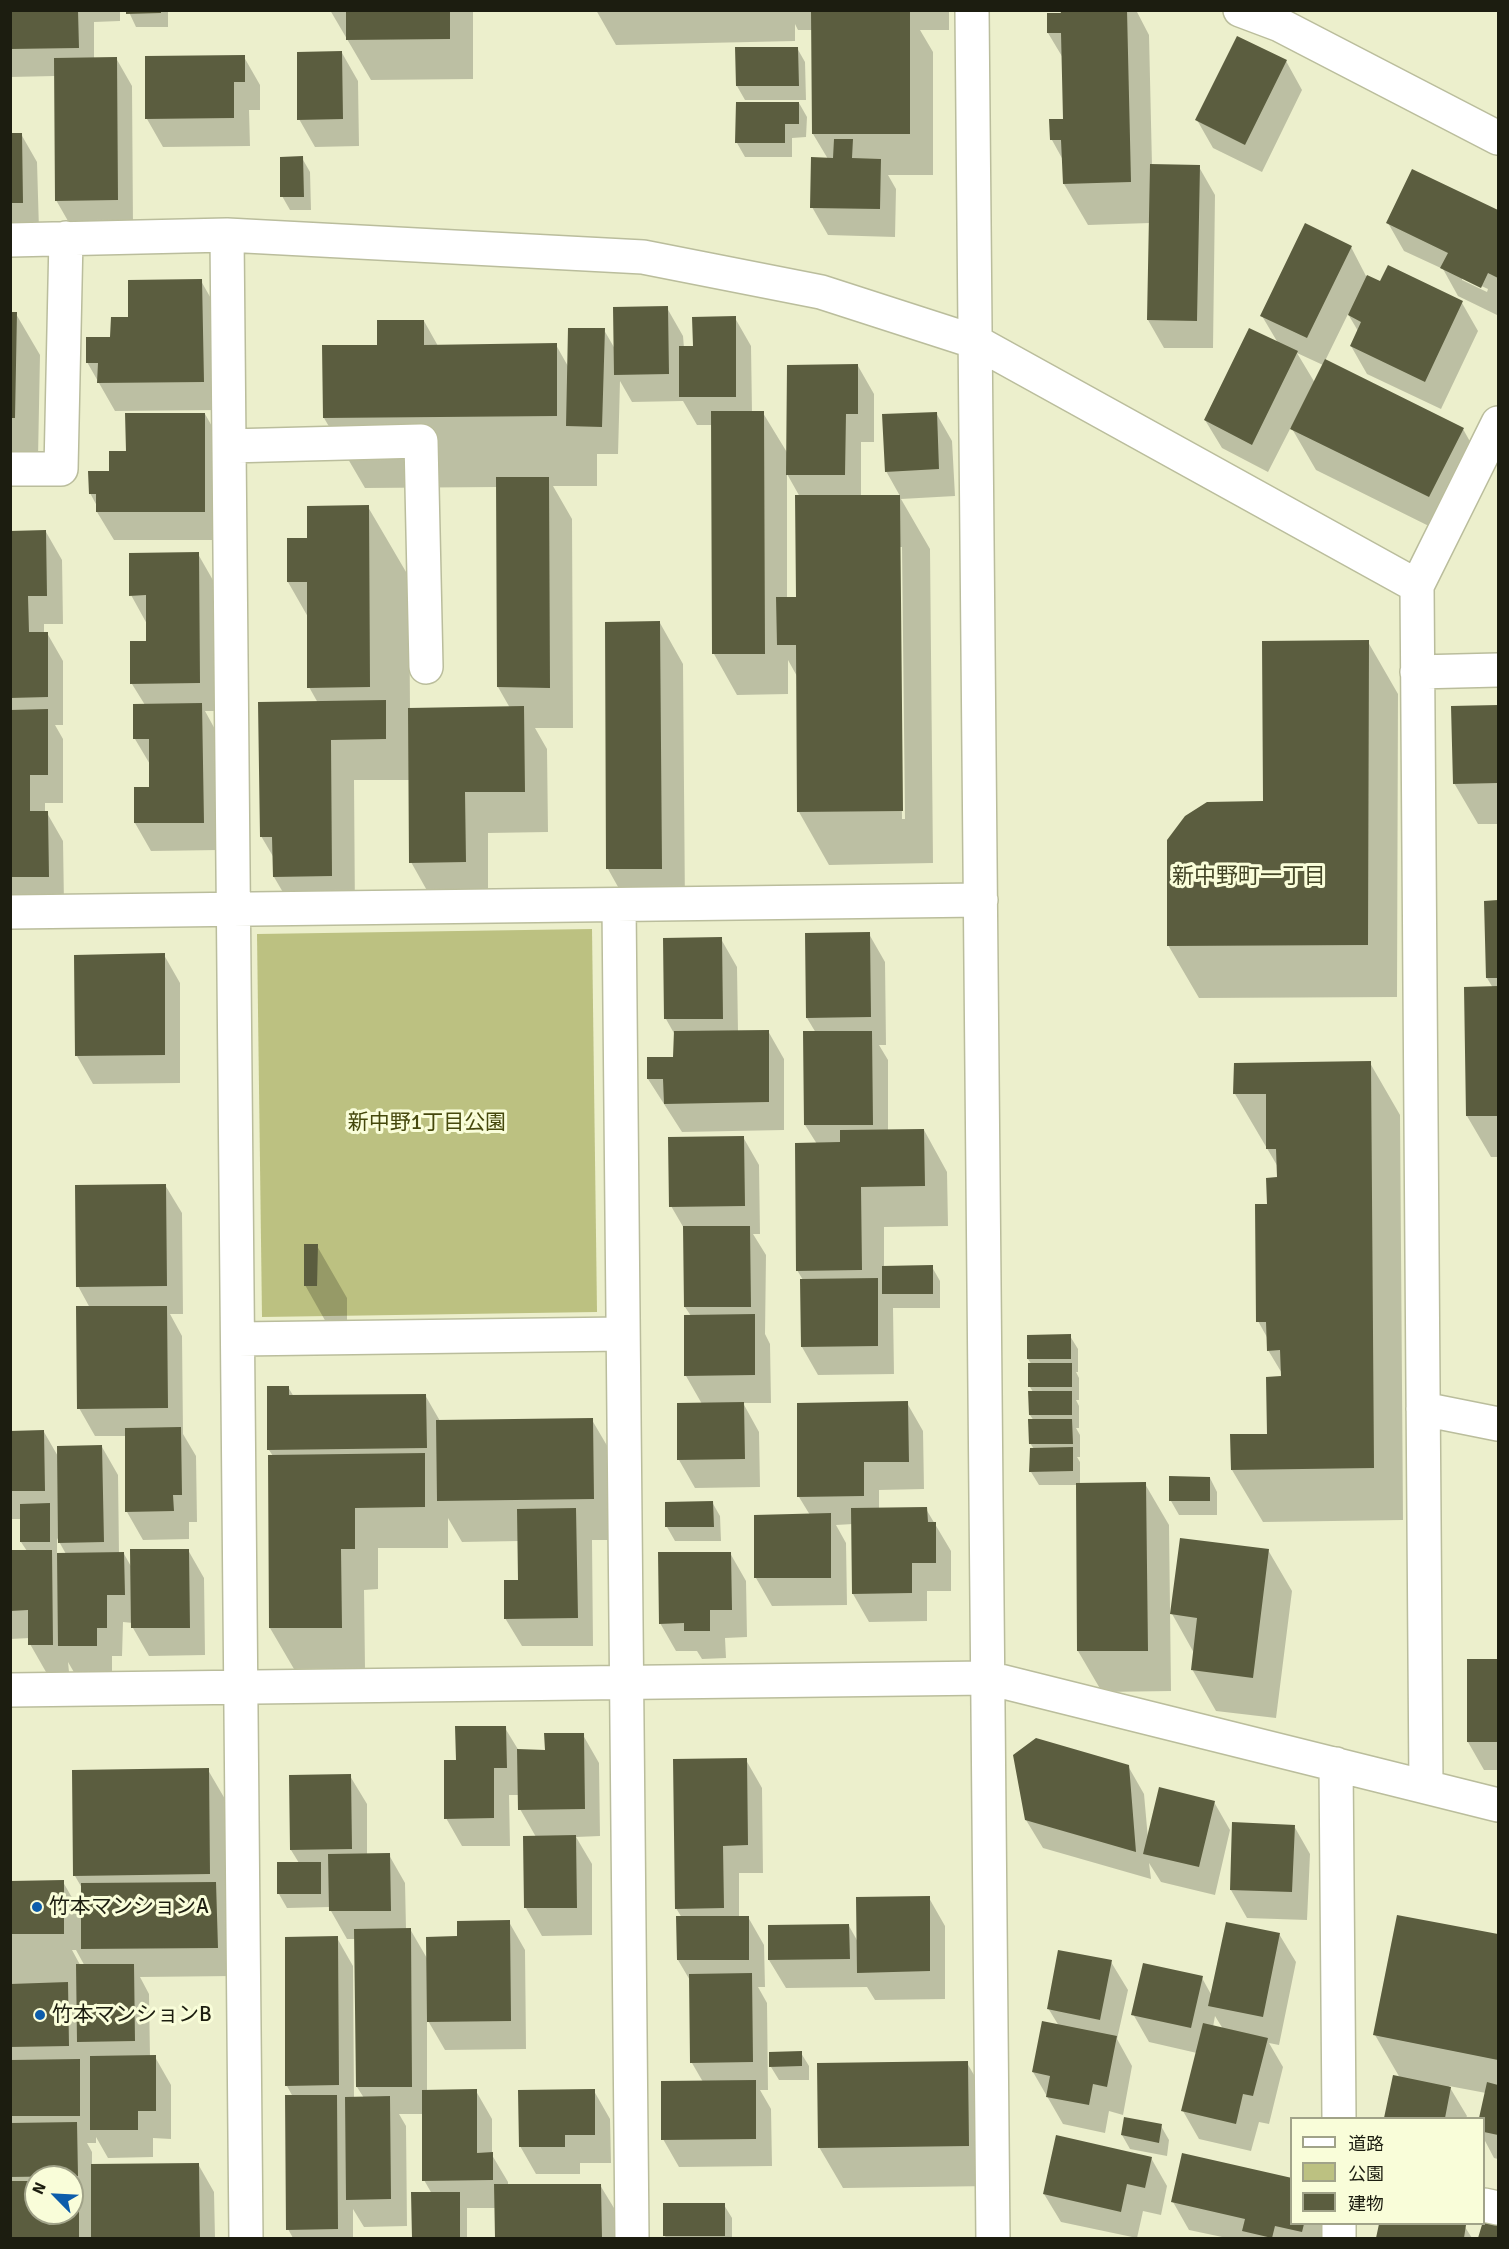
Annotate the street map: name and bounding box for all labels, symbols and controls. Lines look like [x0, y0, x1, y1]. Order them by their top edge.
district label: 新中野町一丁目 [1172, 864, 1326, 890]
park label: 新中野1丁目公園 [348, 1110, 506, 1136]
place label: 竹本マンションA [49, 1894, 209, 1920]
marker: 竹本マンションA [30, 1900, 44, 1914]
place label: 竹本マンションB [52, 2002, 212, 2028]
marker: 竹本マンションB [33, 2008, 47, 2022]
legend [1290, 2117, 1485, 2225]
text: 道路 [1348, 2133, 1384, 2155]
text: 公園 [1348, 2163, 1384, 2185]
north arrow [24, 2165, 84, 2225]
text: N [28, 2179, 51, 2198]
text: 建物 [1348, 2193, 1384, 2215]

